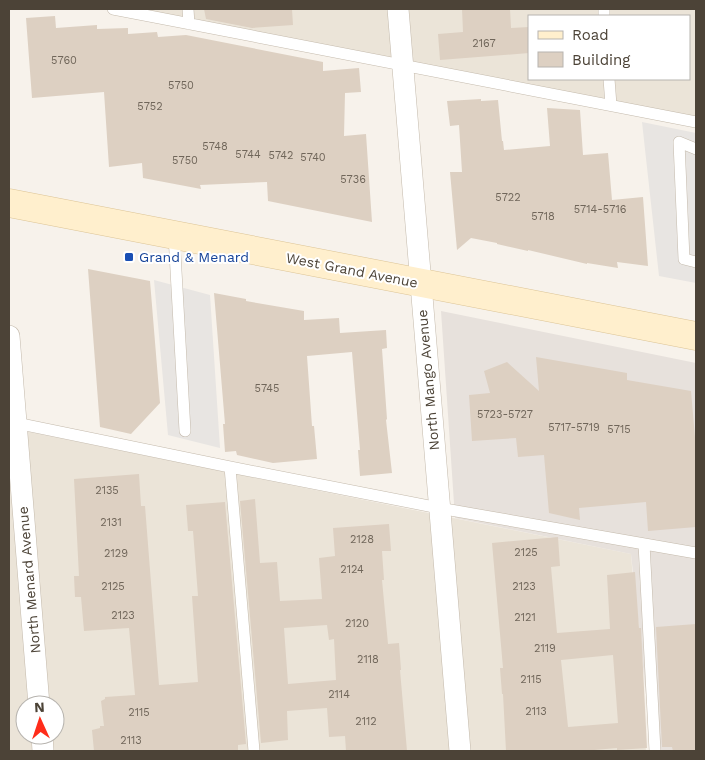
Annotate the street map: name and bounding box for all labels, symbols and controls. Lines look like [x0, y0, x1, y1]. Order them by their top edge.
legend [528, 15, 690, 80]
text: Road [572, 26, 609, 44]
house number: 2167 [472, 37, 496, 50]
text: Building [572, 51, 630, 69]
house number: 5760 [51, 54, 77, 67]
house number: 5750 [168, 79, 194, 92]
house number: 5752 [137, 100, 163, 113]
house number: 5748 [202, 140, 228, 153]
house number: 5744 [235, 148, 261, 161]
house number: 5742 [269, 149, 293, 162]
house number: 5740 [300, 151, 326, 164]
house number: 5750 [172, 154, 198, 167]
house number: 5736 [340, 173, 366, 186]
house number: 5722 [495, 191, 521, 204]
house number: 5714-5716 [574, 203, 627, 216]
house number: 5718 [531, 210, 555, 223]
place label: Grand & Menard [139, 249, 249, 265]
street label: West Grand Avenue [285, 249, 419, 291]
marker: Grand & Menard [123, 251, 135, 263]
street label: North Mango Avenue [414, 309, 442, 451]
house number: 5745 [255, 382, 279, 395]
house number: 5723-5727 [477, 408, 533, 421]
house number: 5717-5719 [548, 421, 600, 434]
house number: 5715 [607, 423, 631, 436]
house number: 2135 [95, 484, 119, 497]
street label: North Menard Avenue [15, 506, 43, 654]
house number: 2131 [100, 516, 122, 529]
house number: 2128 [350, 533, 374, 546]
house number: 2125 [514, 546, 538, 559]
house number: 2129 [104, 547, 128, 560]
house number: 2124 [340, 563, 364, 576]
house number: 2125 [101, 580, 125, 593]
house number: 2123 [512, 580, 536, 593]
house number: 2123 [111, 609, 135, 622]
house number: 2121 [514, 611, 536, 624]
house number: 2120 [345, 617, 369, 630]
house number: 2119 [534, 642, 556, 655]
house number: 2118 [357, 653, 379, 666]
house number: 2115 [520, 673, 542, 686]
house number: 2114 [328, 688, 350, 701]
north arrow [15, 695, 65, 745]
text: N [34, 699, 45, 715]
house number: 2113 [525, 705, 547, 718]
house number: 2115 [128, 706, 150, 719]
house number: 2112 [355, 715, 377, 728]
house number: 2113 [120, 734, 142, 747]

